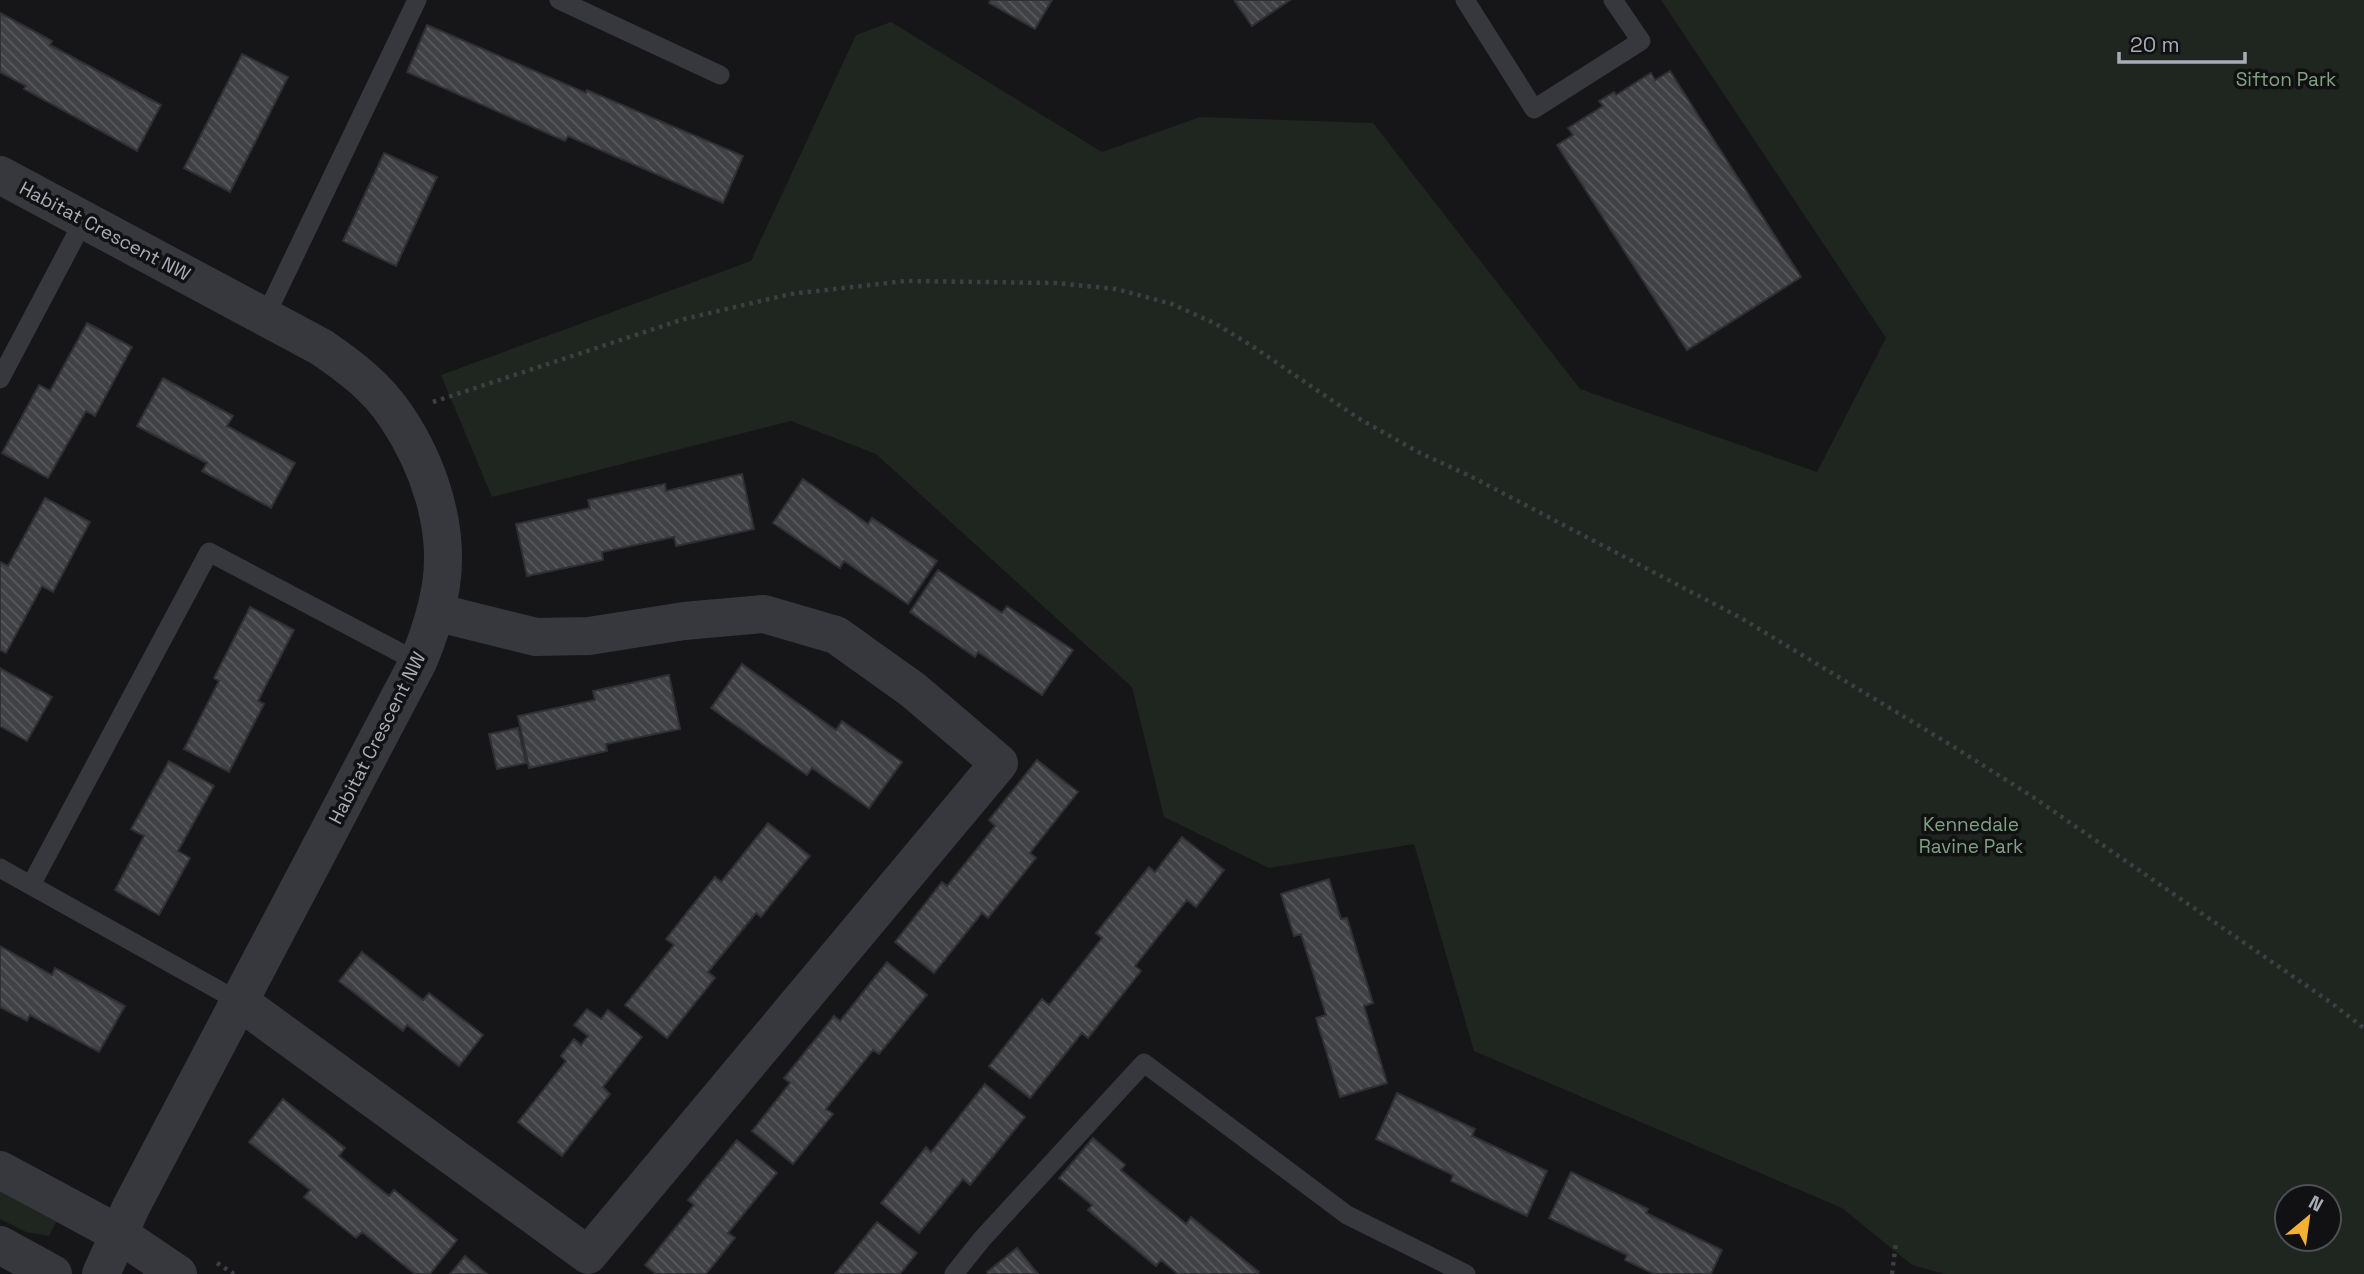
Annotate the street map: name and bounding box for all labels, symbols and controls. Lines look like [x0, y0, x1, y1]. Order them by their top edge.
scale bar [2119, 21, 2245, 65]
text: 20 m [2130, 31, 2180, 58]
park label: Sifton Park [2236, 67, 2336, 92]
street label: Habitat Crescent NW [15, 175, 195, 287]
street label: Habitat Crescent NW [323, 648, 431, 828]
park label: Kennedale Ravine Park [1919, 812, 2023, 859]
north arrow [2273, 1183, 2343, 1253]
text: N [2304, 1190, 2328, 1218]

